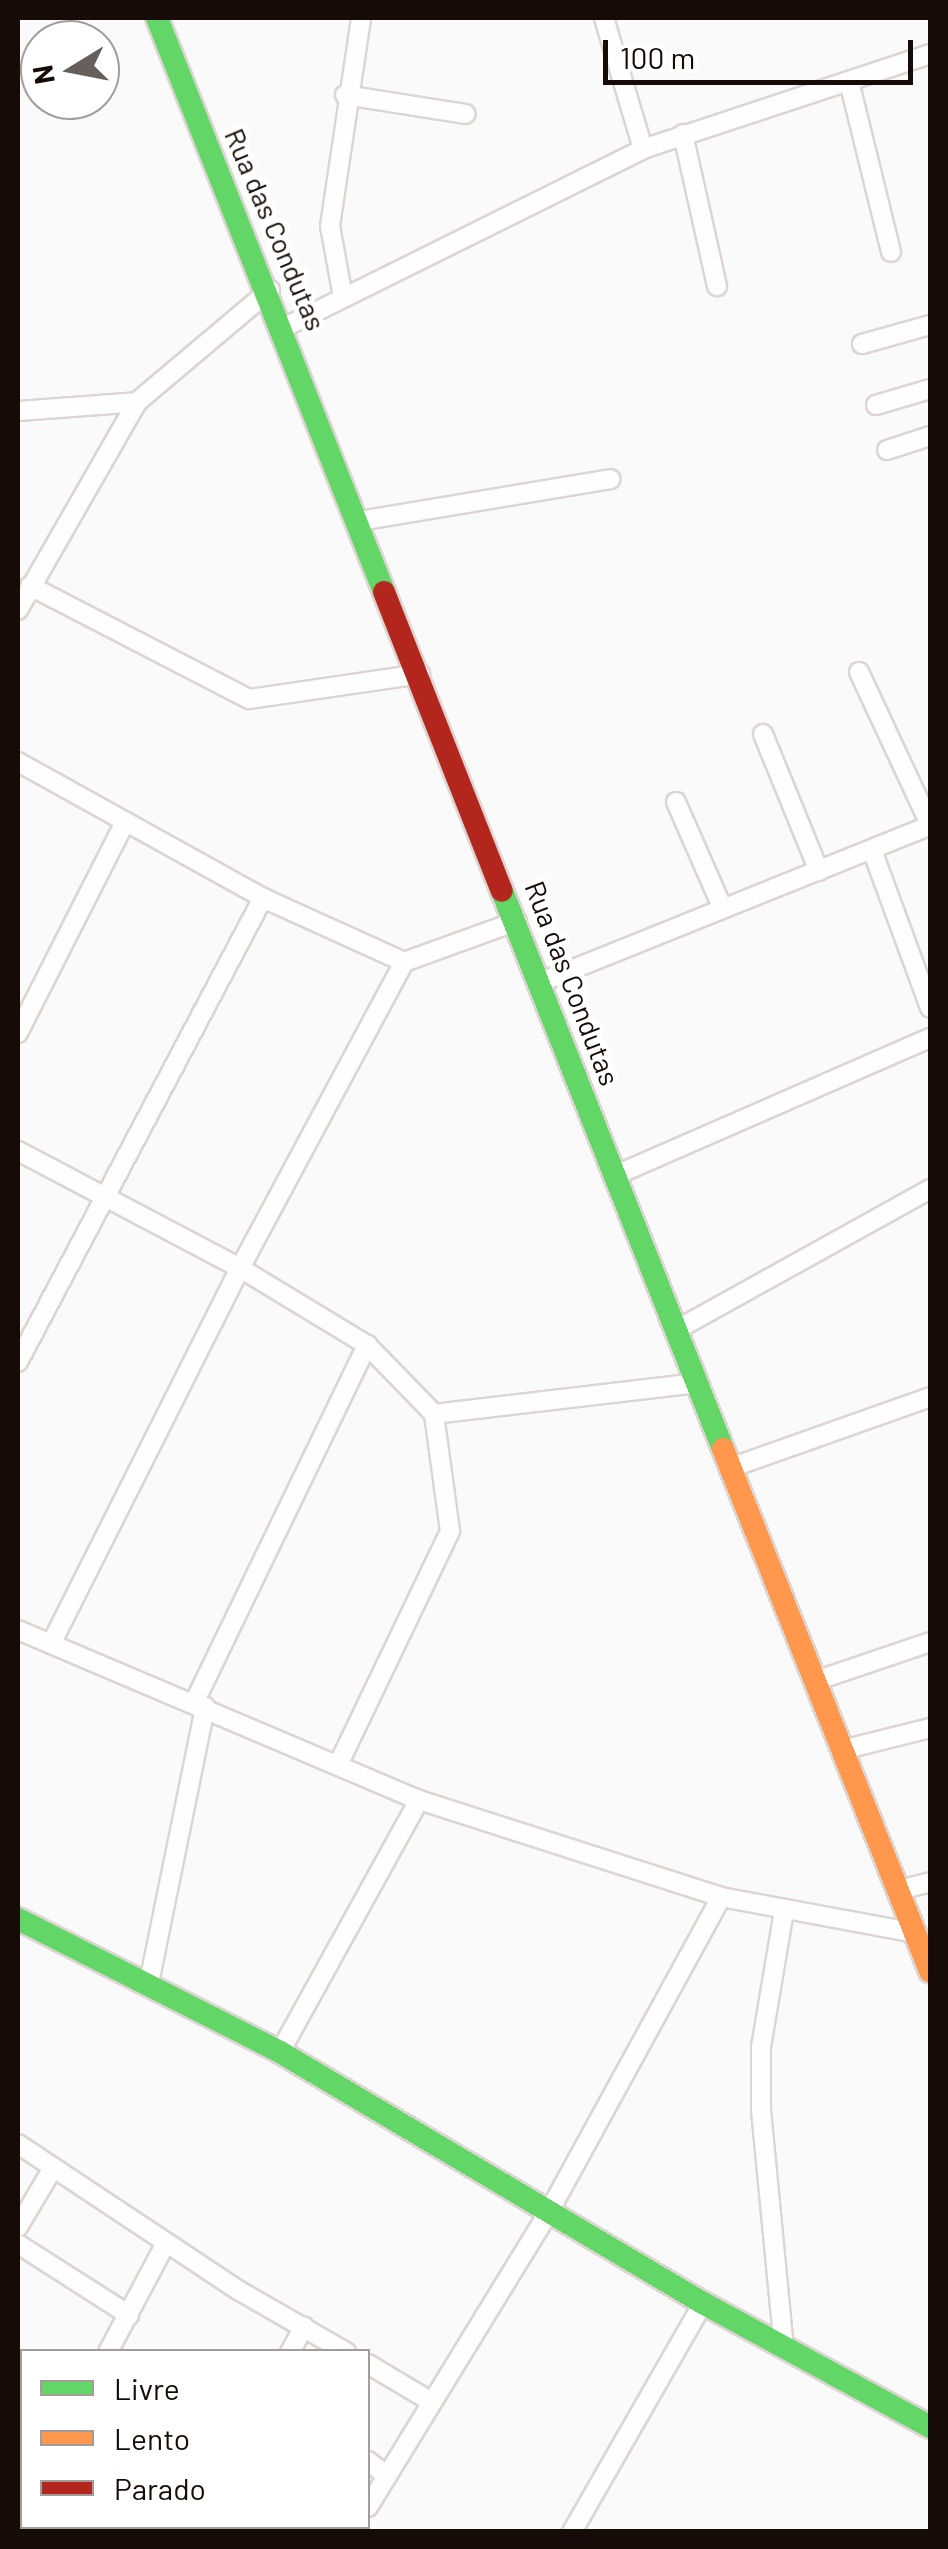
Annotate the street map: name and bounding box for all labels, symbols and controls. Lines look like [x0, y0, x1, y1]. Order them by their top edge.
north arrow [20, 20, 120, 120]
scale bar [608, 20, 918, 82]
text: 100 m [620, 39, 695, 75]
text: N [24, 63, 61, 87]
street label: Rua das Condutas [218, 123, 334, 335]
street label: Rua das Condutas [519, 876, 627, 1090]
legend [20, 2349, 370, 2529]
text: Livre [114, 2370, 180, 2406]
text: Lento [114, 2420, 190, 2456]
text: Parado [114, 2470, 206, 2506]

